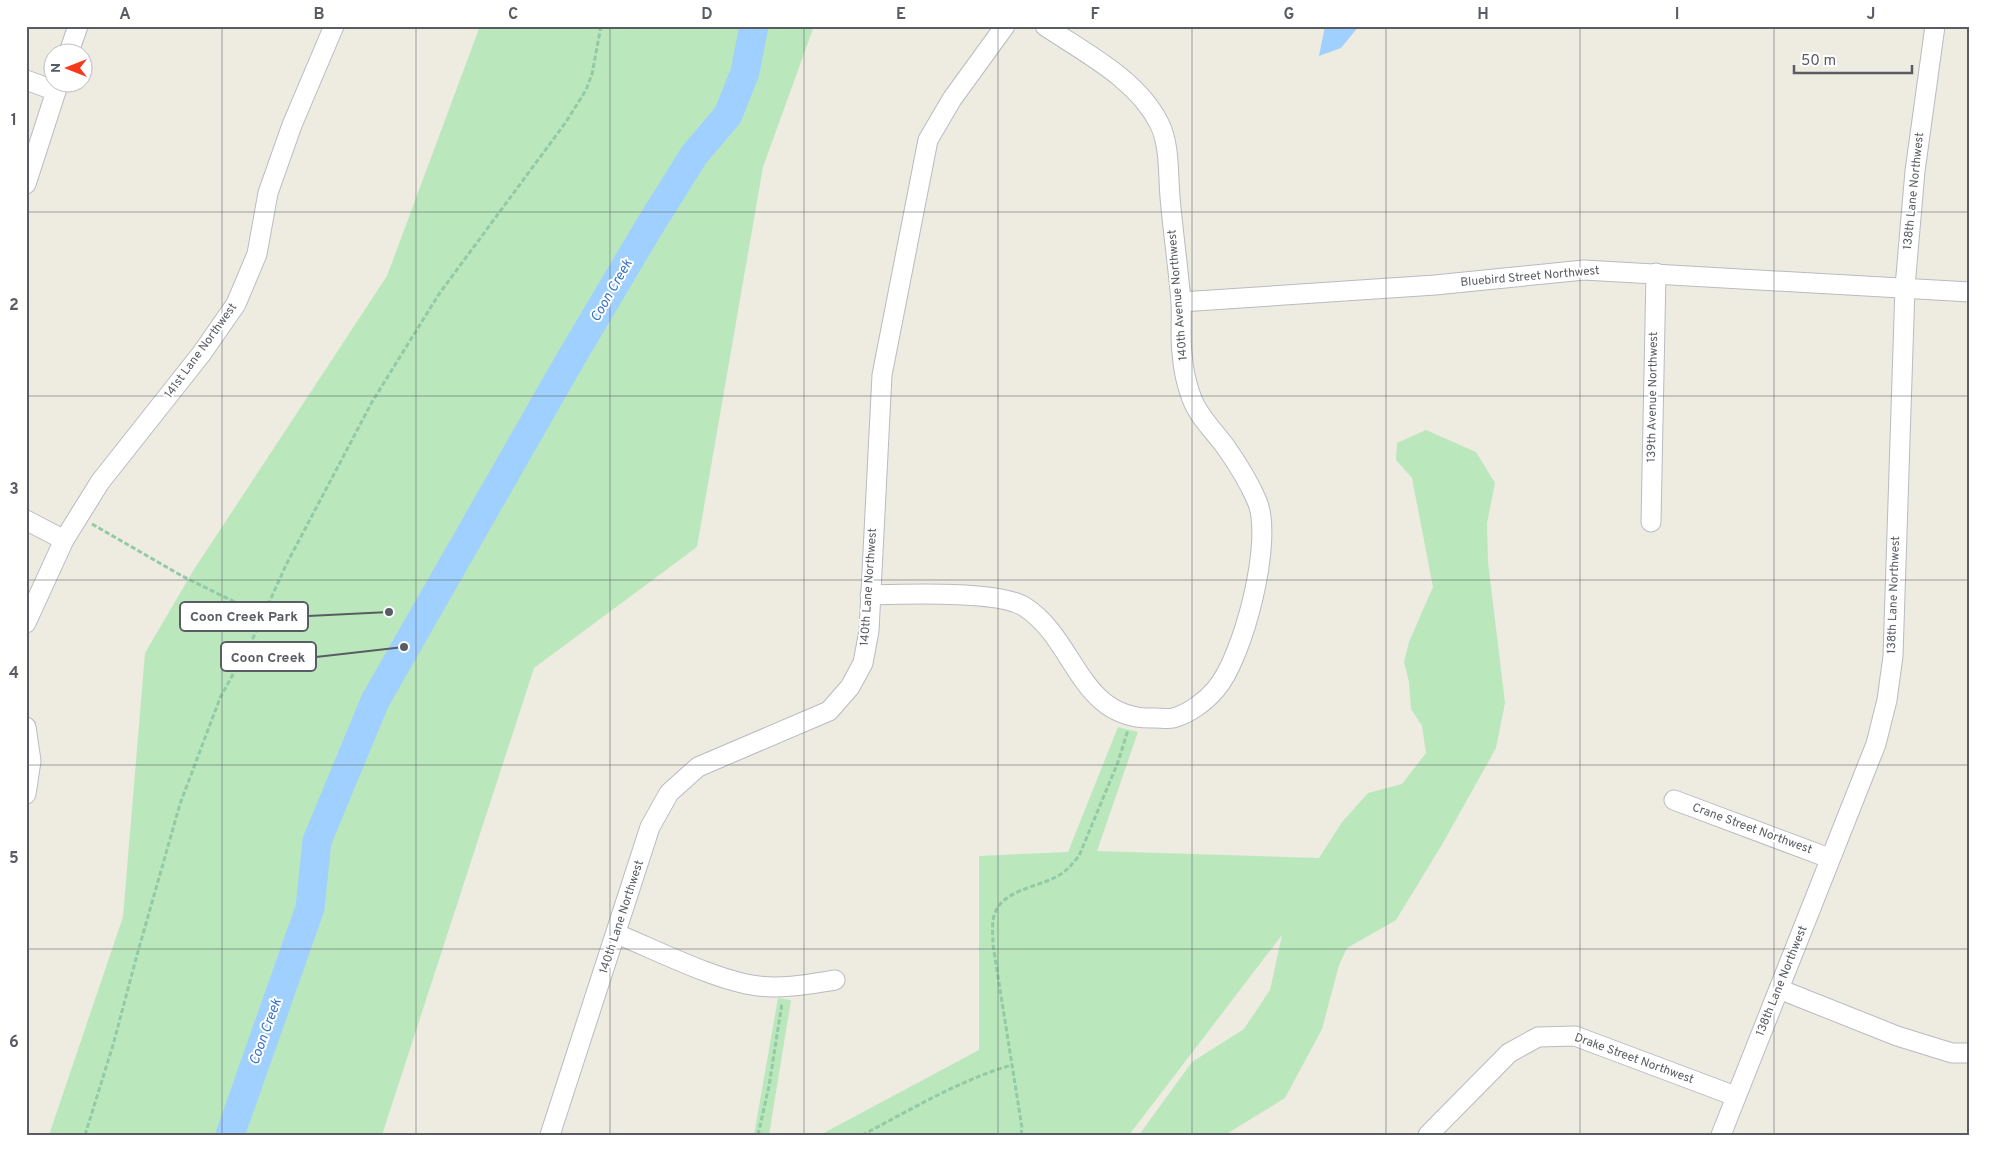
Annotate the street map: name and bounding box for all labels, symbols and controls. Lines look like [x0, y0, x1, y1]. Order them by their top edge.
text: A [119, 5, 131, 25]
text: B [313, 5, 325, 25]
text: C [508, 5, 518, 25]
text: D [701, 5, 713, 25]
text: E [896, 5, 906, 25]
text: F [1090, 5, 1100, 25]
text: G [1284, 5, 1294, 25]
text: H [1477, 5, 1489, 25]
text: I [1675, 5, 1679, 25]
text: J [1867, 5, 1875, 25]
north arrow [42, 42, 92, 92]
scale bar [1794, 42, 1911, 74]
text: 50 m [1801, 52, 1836, 71]
text: N [48, 63, 65, 73]
text: 1 [11, 111, 17, 131]
street label: 138th Lane Northwest [1900, 132, 1928, 250]
street label: 140th Avenue Northwest [1164, 229, 1192, 361]
water label: Coon Creek [587, 256, 637, 325]
street label: Bluebird Street Northwest [1460, 263, 1600, 291]
text: 2 [9, 296, 19, 316]
street label: 141st Lane Northwest [161, 300, 241, 402]
street label: 139th Avenue Northwest [1644, 332, 1662, 462]
text: 3 [9, 480, 19, 500]
street label: 140th Lane Northwest [857, 527, 881, 647]
street label: 138th Lane Northwest [1884, 536, 1904, 654]
callout: Coon Creek Park [180, 602, 308, 631]
text: Coon Creek Park [190, 609, 298, 626]
callout: Coon Creek [221, 642, 316, 671]
text: Coon Creek [231, 650, 305, 667]
text: 4 [9, 664, 19, 684]
street label: Crane Street Northwest [1690, 800, 1814, 858]
text: 5 [9, 849, 19, 869]
street label: 140th Lane Northwest [596, 858, 648, 976]
street label: 138th Lane Northwest [1753, 923, 1811, 1039]
water label: Coon Creek [246, 996, 286, 1068]
street label: Drake Street Northwest [1572, 1030, 1696, 1088]
text: 6 [9, 1033, 19, 1053]

